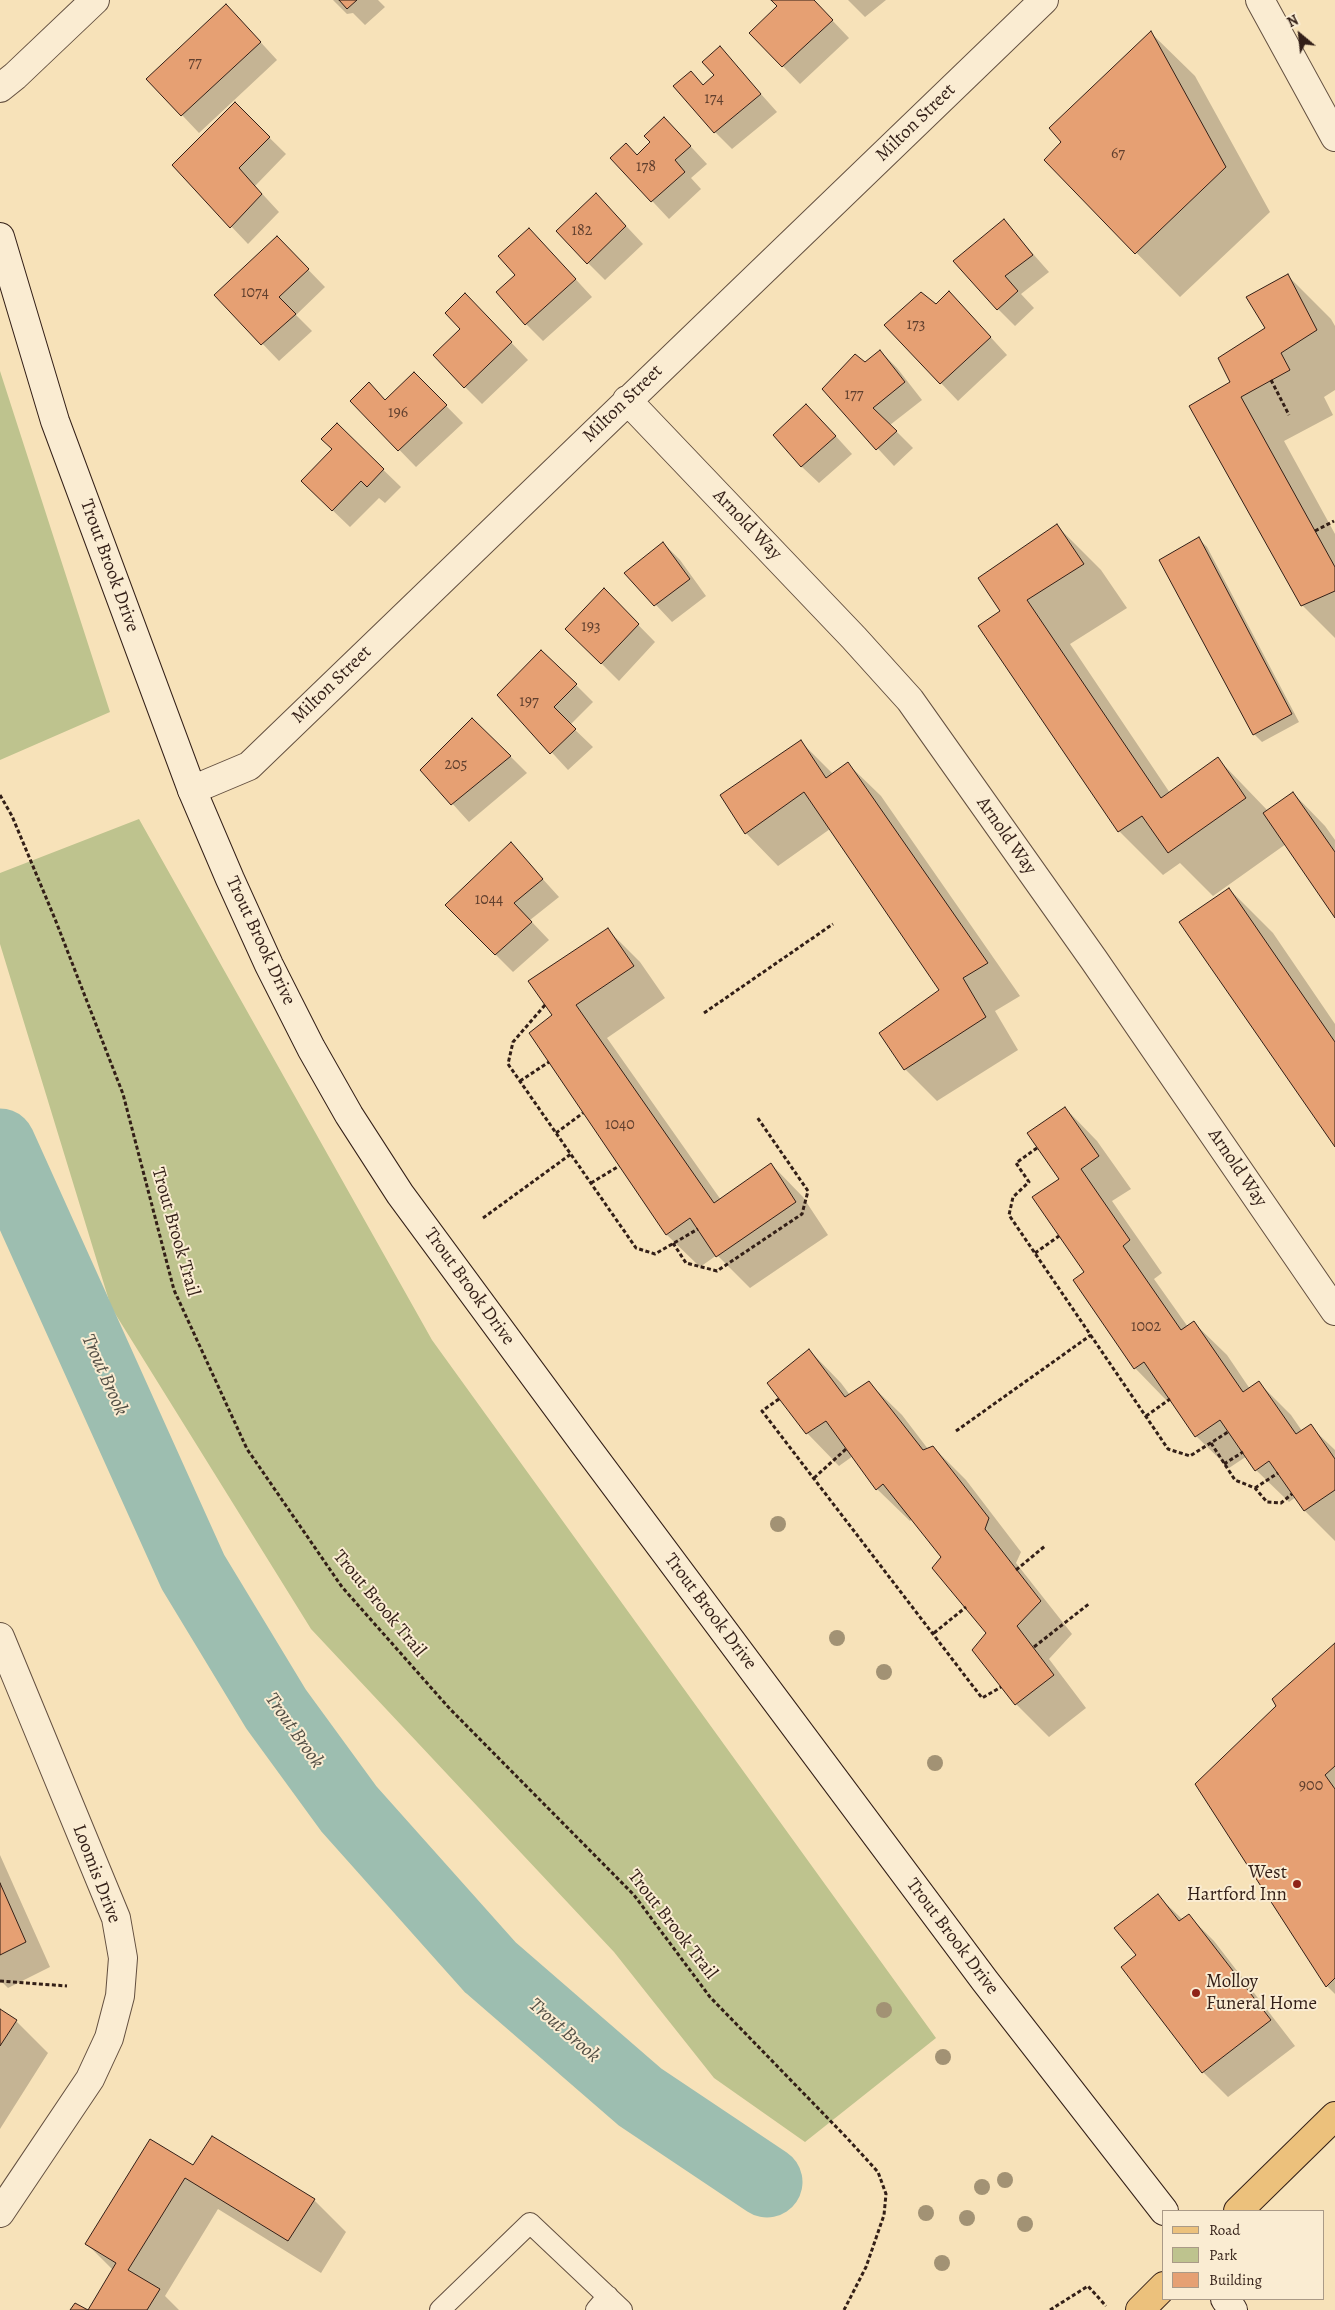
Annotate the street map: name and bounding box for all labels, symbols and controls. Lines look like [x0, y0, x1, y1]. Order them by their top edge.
north arrow [1275, 10, 1325, 60]
text: N [1284, 11, 1302, 32]
house number: 77 [188, 53, 202, 73]
street label: Milton Street [871, 79, 961, 167]
house number: 174 [704, 89, 724, 109]
house number: 67 [1111, 144, 1125, 164]
house number: 178 [636, 157, 656, 177]
house number: 182 [572, 221, 592, 241]
house number: 1074 [241, 283, 269, 303]
house number: 173 [907, 315, 925, 335]
street label: Milton Street [578, 360, 668, 448]
house number: 177 [845, 385, 863, 405]
house number: 196 [388, 403, 408, 423]
street label: Arnold Way [708, 485, 786, 565]
street label: Trout Brook Drive [74, 496, 144, 636]
house number: 193 [581, 617, 601, 637]
street label: Milton Street [287, 641, 377, 729]
house number: 197 [519, 692, 539, 712]
house number: 205 [444, 755, 468, 775]
street label: Arnold Way [971, 793, 1041, 879]
street label: Trout Brook Drive [220, 873, 300, 1009]
house number: 1044 [475, 890, 503, 910]
house number: 1040 [605, 1115, 635, 1135]
street label: Arnold Way [1202, 1124, 1272, 1212]
street label: Trout Brook Trail [146, 1165, 204, 1299]
street label: Trout Brook Drive [419, 1224, 519, 1350]
house number: 1002 [1131, 1317, 1161, 1337]
water label: Trout Brook [75, 1331, 133, 1419]
street label: Trout Brook Trail [328, 1546, 430, 1662]
street label: Trout Brook Drive [659, 1549, 761, 1675]
water label: Trout Brook [259, 1689, 329, 1773]
house number: 900 [1299, 1776, 1323, 1796]
street label: Loomis Drive [67, 1821, 125, 1927]
place label: West Hartford Inn [1187, 1862, 1287, 1906]
street label: Trout Brook Trail [622, 1866, 722, 1984]
street label: Trout Brook Drive [901, 1874, 1003, 2000]
marker: West Hartford Inn [1291, 1878, 1303, 1890]
place label: Molloy Funeral Home [1206, 1971, 1317, 2015]
marker: Molloy Funeral Home [1190, 1987, 1202, 1999]
water label: Trout Brook [523, 1994, 605, 2068]
legend [1162, 2210, 1325, 2300]
text: Road [1209, 2220, 1240, 2240]
text: Park [1209, 2245, 1237, 2265]
text: Building [1209, 2270, 1262, 2290]

